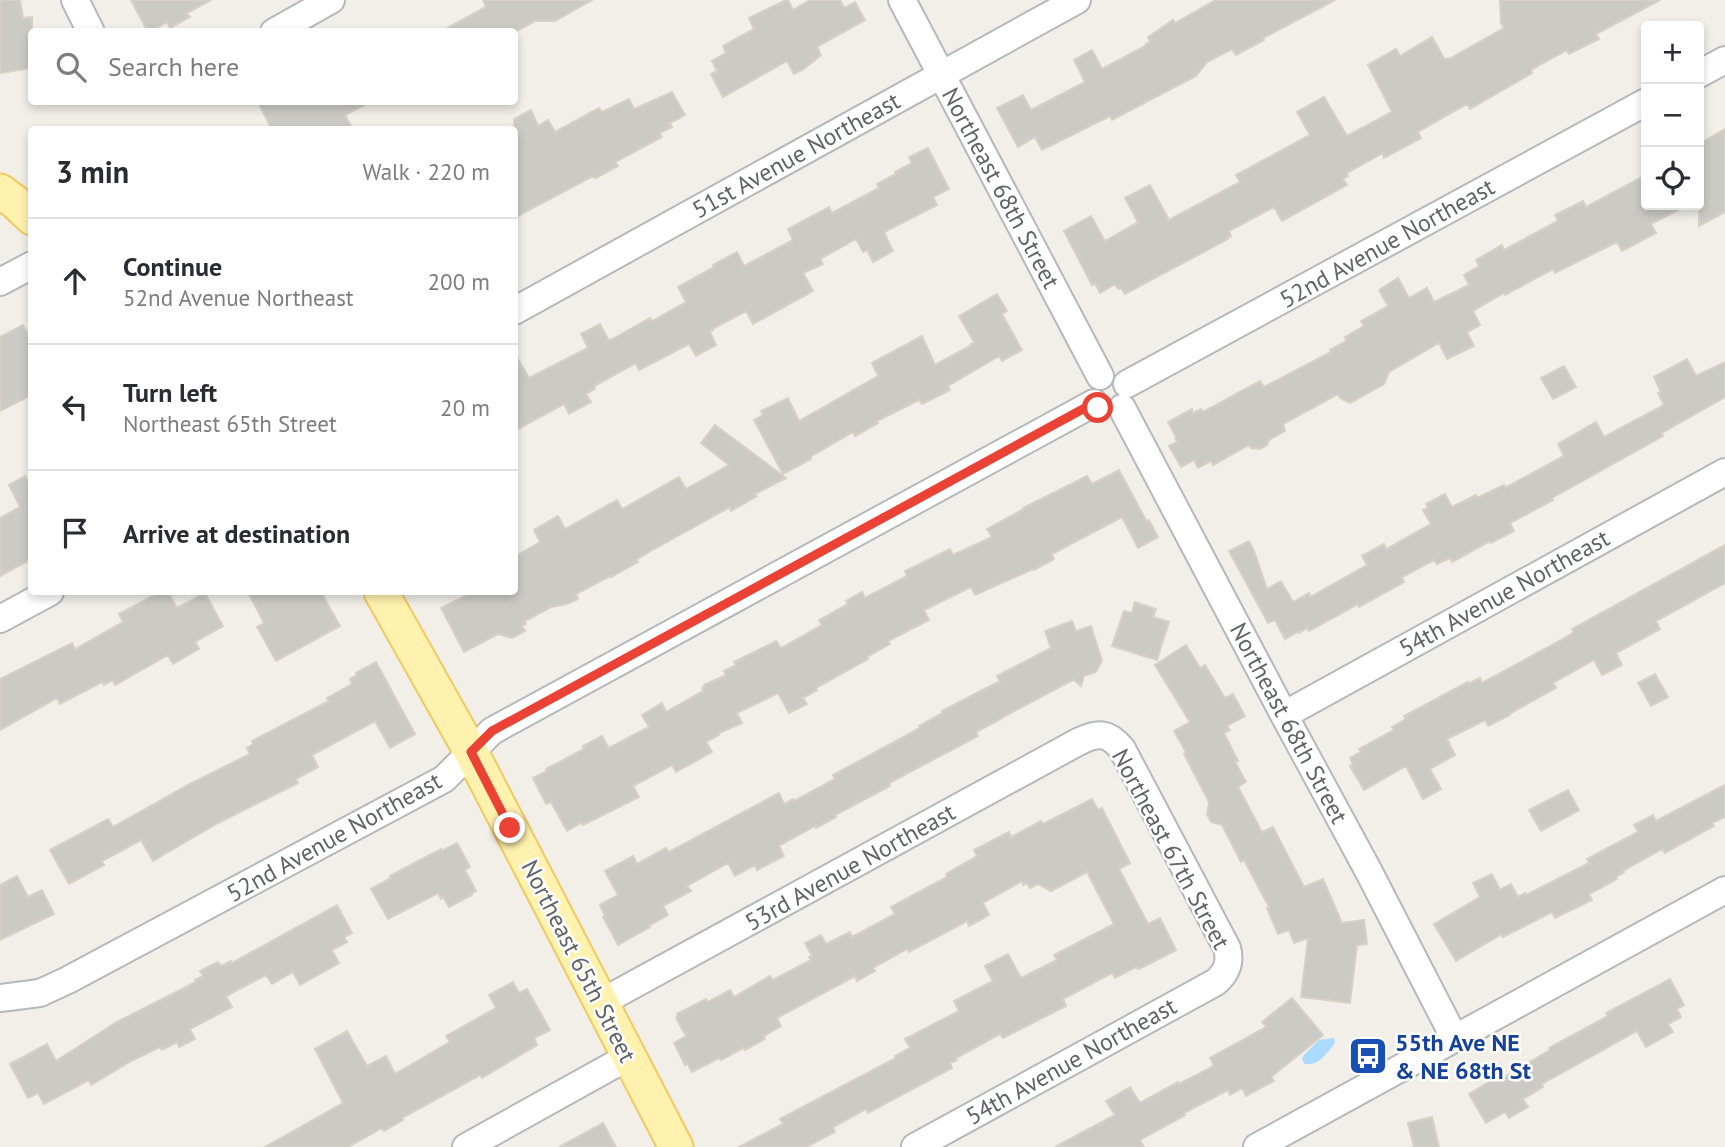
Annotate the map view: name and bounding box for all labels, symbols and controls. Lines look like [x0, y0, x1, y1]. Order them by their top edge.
map controls [1641, 21, 1704, 210]
button: + [1641, 21, 1704, 84]
search box [28, 28, 518, 105]
icon: search [52, 48, 90, 86]
text: Search here [108, 50, 239, 83]
street label: Northeast 68th Street [935, 82, 1067, 294]
button: − [1641, 84, 1704, 147]
street label: 51st Avenue Northeast [687, 85, 905, 225]
button: locate [1641, 147, 1704, 210]
text: 3 min [56, 152, 129, 191]
text: Walk · 220 m [363, 157, 490, 186]
street label: 52nd Avenue Northeast [1274, 171, 1500, 315]
text: Continue [123, 250, 222, 283]
icon: ahead [56, 262, 94, 300]
text: 200 m [428, 267, 490, 296]
text: 52nd Avenue Northeast [123, 283, 354, 312]
text: Turn left [123, 376, 217, 409]
icon: left [56, 388, 94, 426]
route start [1082, 392, 1113, 423]
text: 20 m [440, 393, 490, 422]
text: Northeast 65th Street [123, 409, 337, 438]
icon: arrive [56, 514, 94, 552]
text: Arrive at destination [123, 517, 350, 550]
street label: 54th Avenue Northeast [1393, 522, 1615, 664]
street label: Northeast 68th Street [1223, 617, 1355, 829]
street label: Northeast 67th Street [1105, 744, 1237, 954]
street label: 52nd Avenue Northeast [221, 765, 447, 909]
street label: 53rd Avenue Northeast [739, 796, 961, 938]
route end [494, 812, 525, 843]
street label: Northeast 65th Street [515, 855, 643, 1067]
street label: 54th Avenue Northeast [960, 990, 1182, 1132]
place label: 55th Ave NE & NE 68th St [1395, 1027, 1531, 1086]
bus stop icon: 55th Ave NE & NE 68th St [1347, 1035, 1389, 1077]

